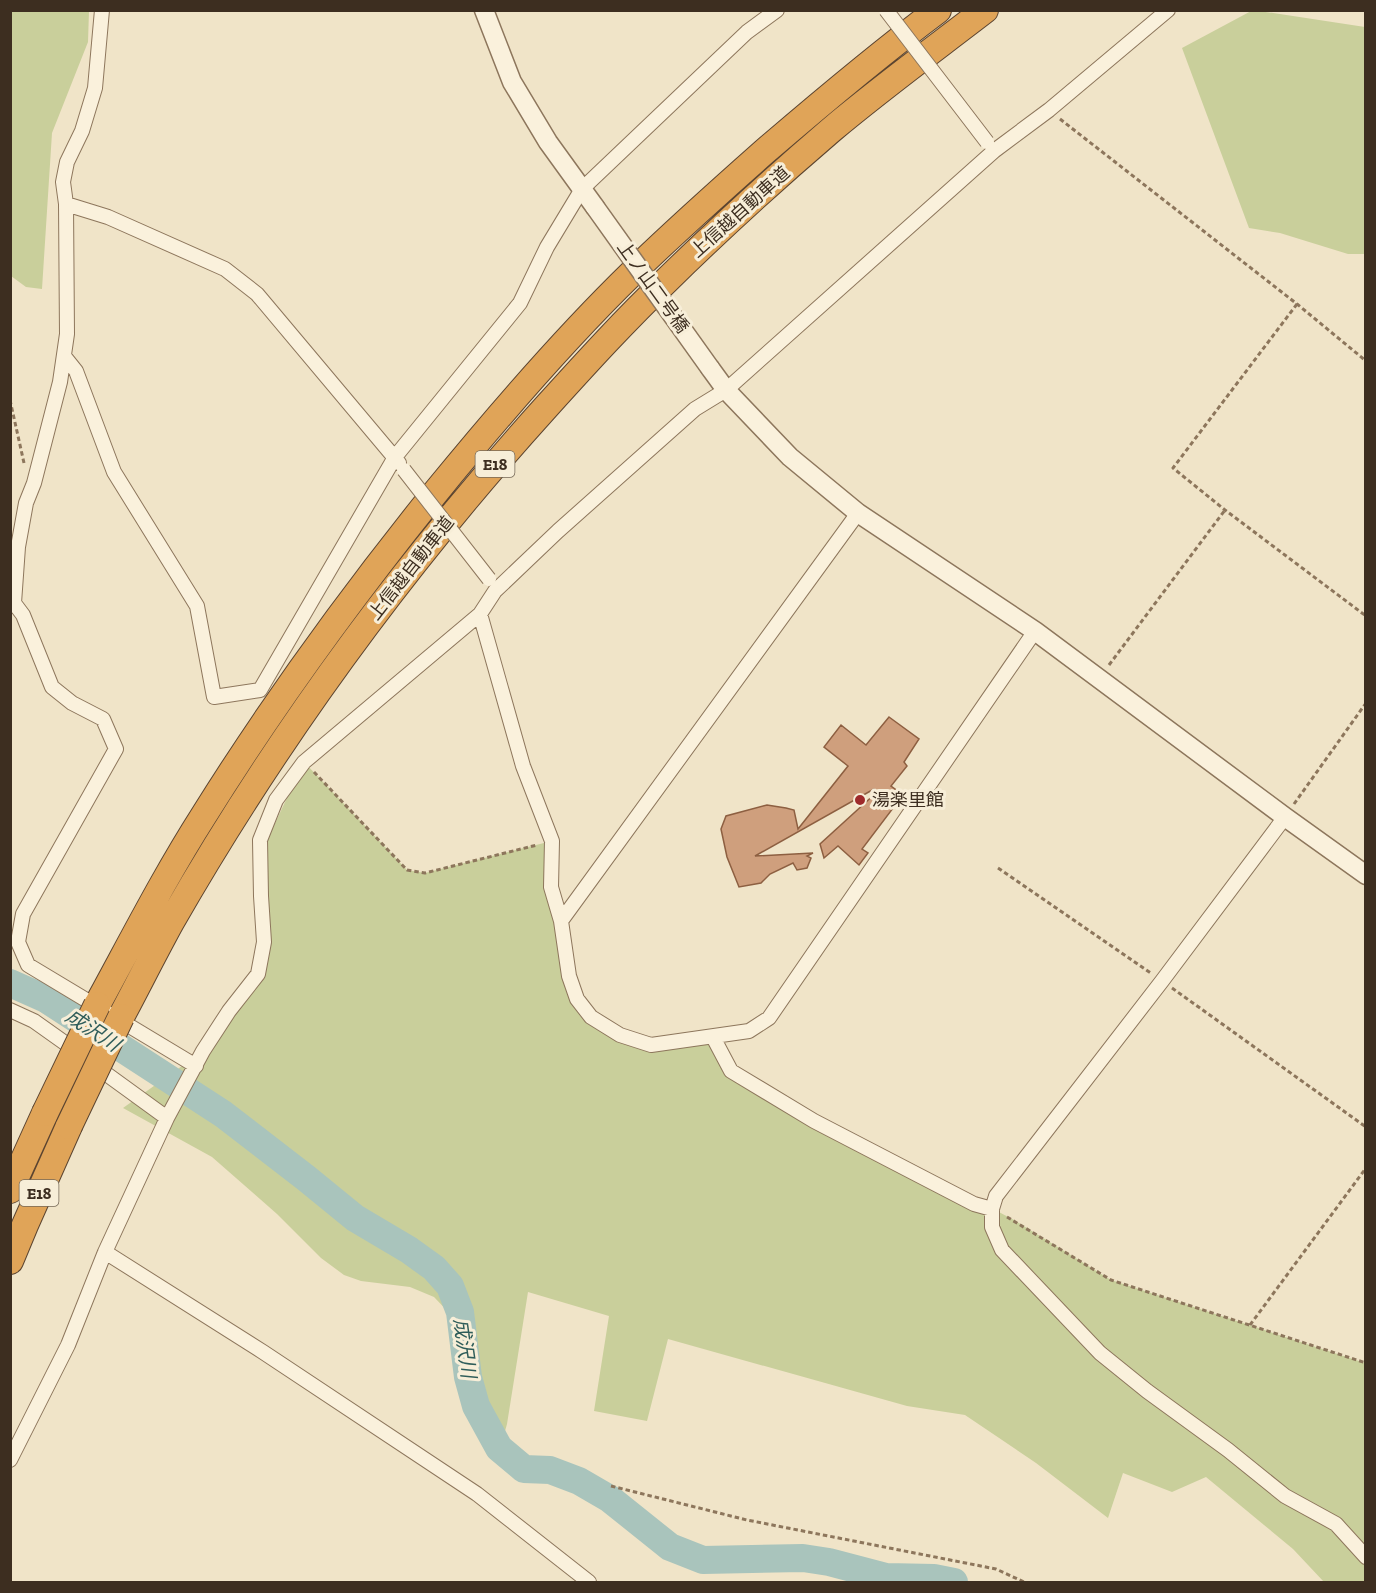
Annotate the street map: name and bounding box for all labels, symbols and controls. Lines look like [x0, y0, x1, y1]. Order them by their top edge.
street label: 上信越自動車道 [686, 162, 794, 262]
street label: 上ノ山二号橋 [612, 237, 694, 337]
road number: E18 [476, 451, 514, 477]
street label: 上信越自動車道 [364, 512, 458, 624]
place label: 湯楽里館 [872, 789, 944, 811]
marker: 湯楽里館 [853, 793, 867, 807]
water label: 成沢川 [61, 1004, 126, 1057]
road number: E18 [20, 1180, 58, 1206]
water label: 成沢川 [449, 1317, 481, 1381]

